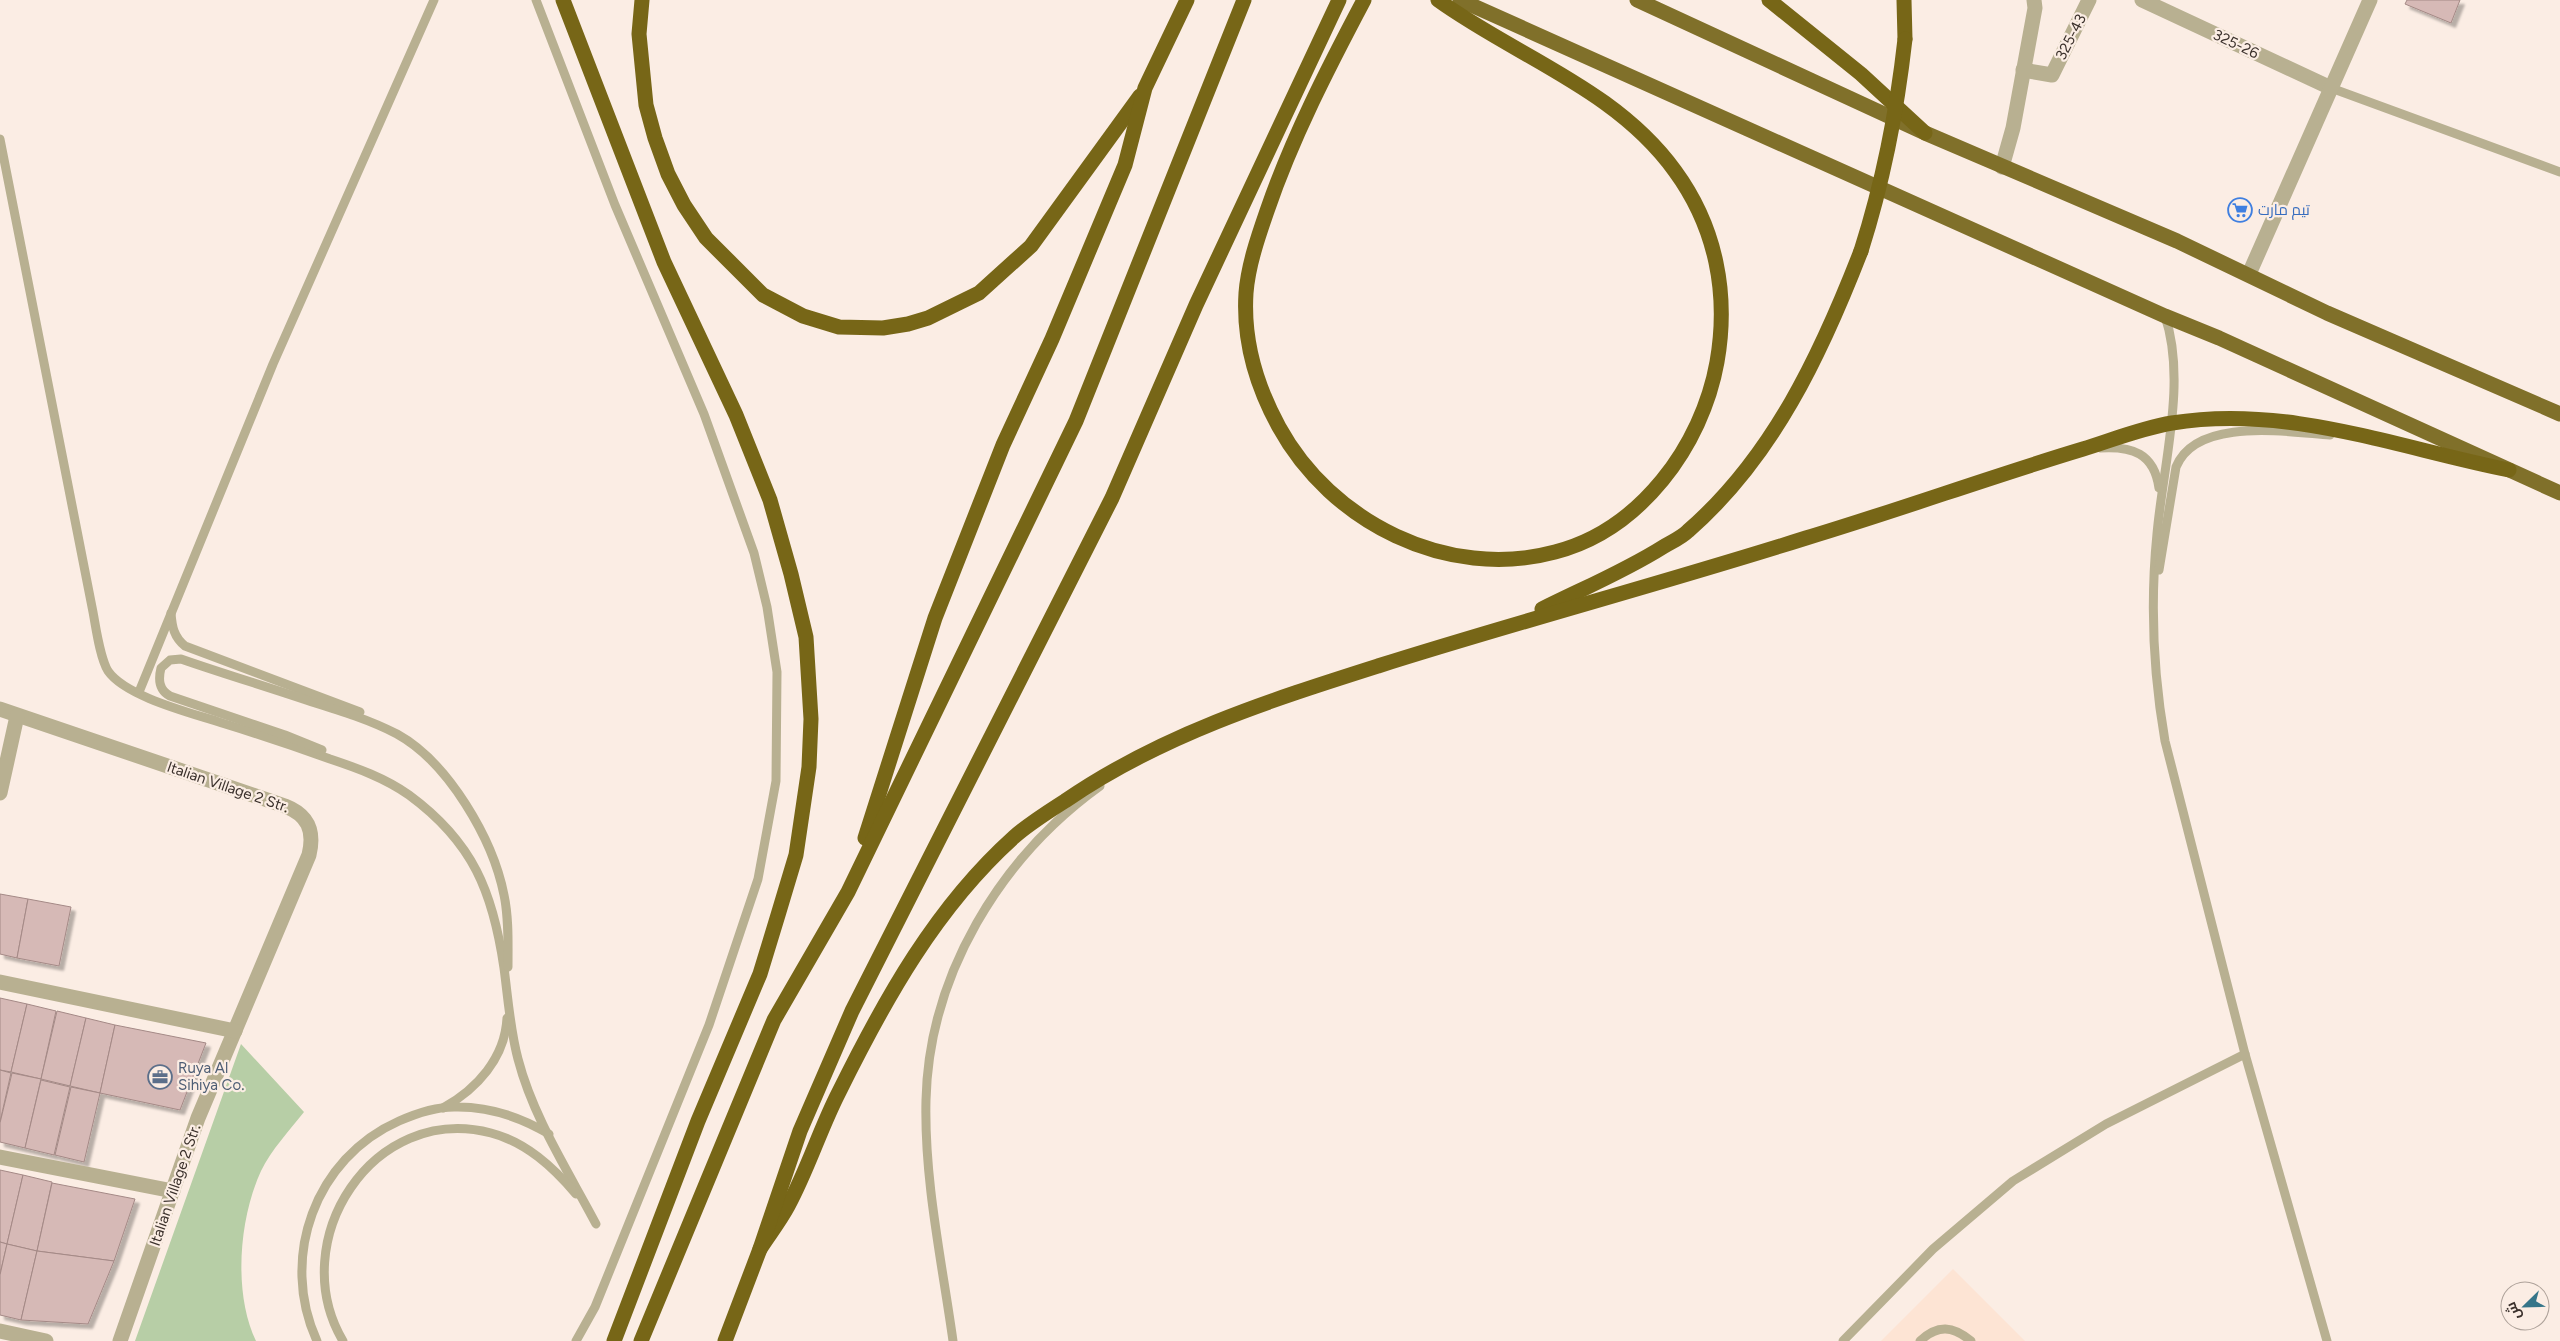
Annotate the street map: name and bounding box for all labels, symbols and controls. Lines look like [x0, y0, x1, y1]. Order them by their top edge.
street label: 325-43 [2052, 11, 2090, 63]
street label: 325-26 [2210, 26, 2262, 63]
supermarket icon: تيم مارت [2227, 197, 2253, 223]
place label: تيم مارت [2258, 201, 2310, 220]
street label: Italian Village 2 Str. [165, 758, 291, 816]
place label: Ruya Al Sihiya Co. [178, 1059, 244, 1094]
office icon: Ruya Al Sihiya Co. [147, 1064, 173, 1090]
street label: Italian Village 2 Str. [146, 1122, 204, 1248]
north arrow [2500, 1281, 2550, 1331]
text: ش [2502, 1299, 2525, 1322]

